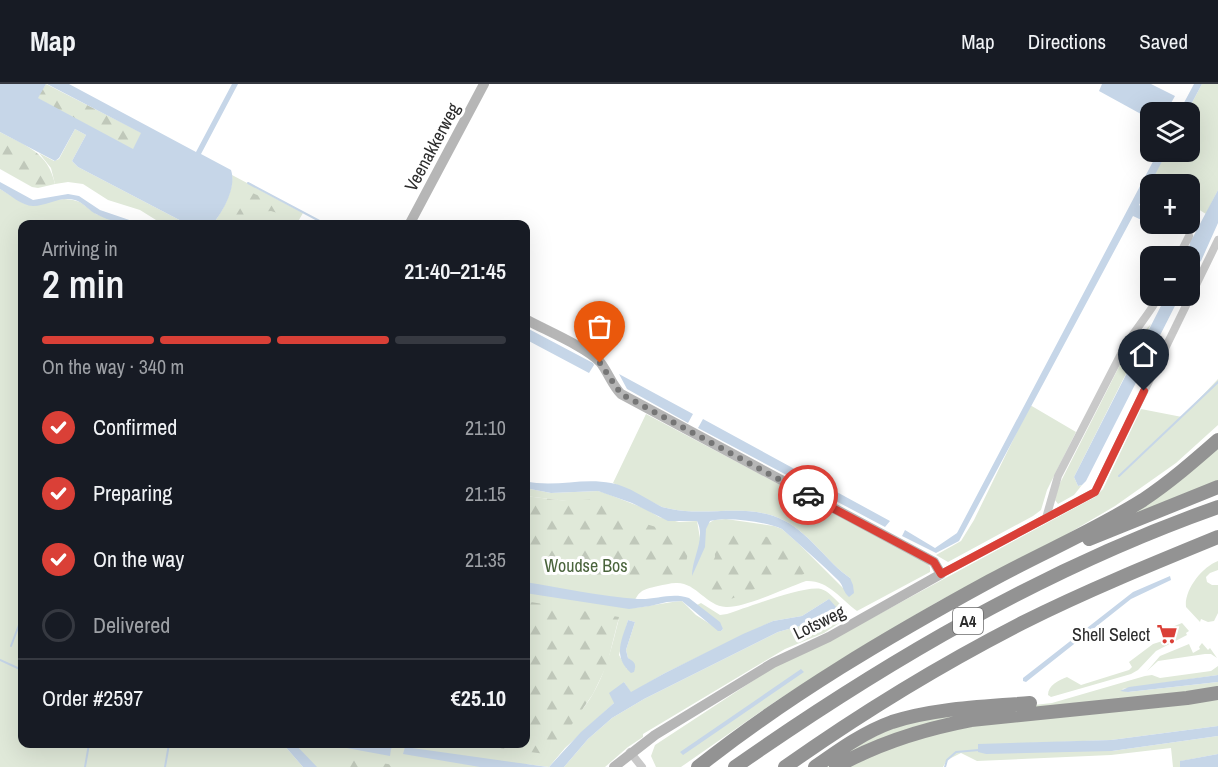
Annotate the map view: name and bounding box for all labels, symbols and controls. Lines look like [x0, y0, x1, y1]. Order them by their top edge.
text: Map [30, 22, 76, 60]
text: Map [961, 27, 995, 56]
text: Directions [1028, 27, 1106, 56]
text: Saved [1139, 27, 1188, 56]
street label: Veenakkerweg [398, 98, 466, 196]
map controls [1140, 102, 1200, 306]
button: layers [1140, 102, 1200, 162]
button: + [1140, 174, 1200, 234]
text: Arriving in [42, 235, 118, 262]
button: − [1140, 246, 1200, 306]
text: 21:40–21:45 [404, 256, 506, 286]
text: 2 min [42, 258, 124, 310]
pin [574, 301, 625, 363]
icon: bag [583, 310, 616, 343]
pin [1118, 329, 1169, 391]
icon: home [1127, 338, 1160, 371]
text: On the way · 340 m [42, 353, 184, 380]
icon: check [42, 411, 75, 444]
text: Confirmed [93, 412, 177, 442]
text: 21:10 [465, 414, 506, 441]
courier [778, 465, 838, 525]
icon: check [42, 477, 75, 510]
text: Preparing [93, 478, 172, 508]
icon: car [792, 479, 825, 512]
text: 21:15 [465, 480, 506, 507]
icon: check [42, 543, 75, 576]
text: On the way [93, 544, 184, 574]
text: 21:35 [465, 546, 506, 573]
park label: Woudse Bos [544, 553, 628, 578]
street label: Lotsweg [789, 598, 850, 645]
road number: A4 [953, 608, 983, 634]
text: Delivered [93, 610, 170, 640]
place label: Shell Select [1072, 622, 1150, 647]
supermarket icon: Shell Select [1155, 622, 1179, 646]
text: Order #2597 [42, 683, 143, 713]
text: €25.10 [451, 683, 506, 713]

